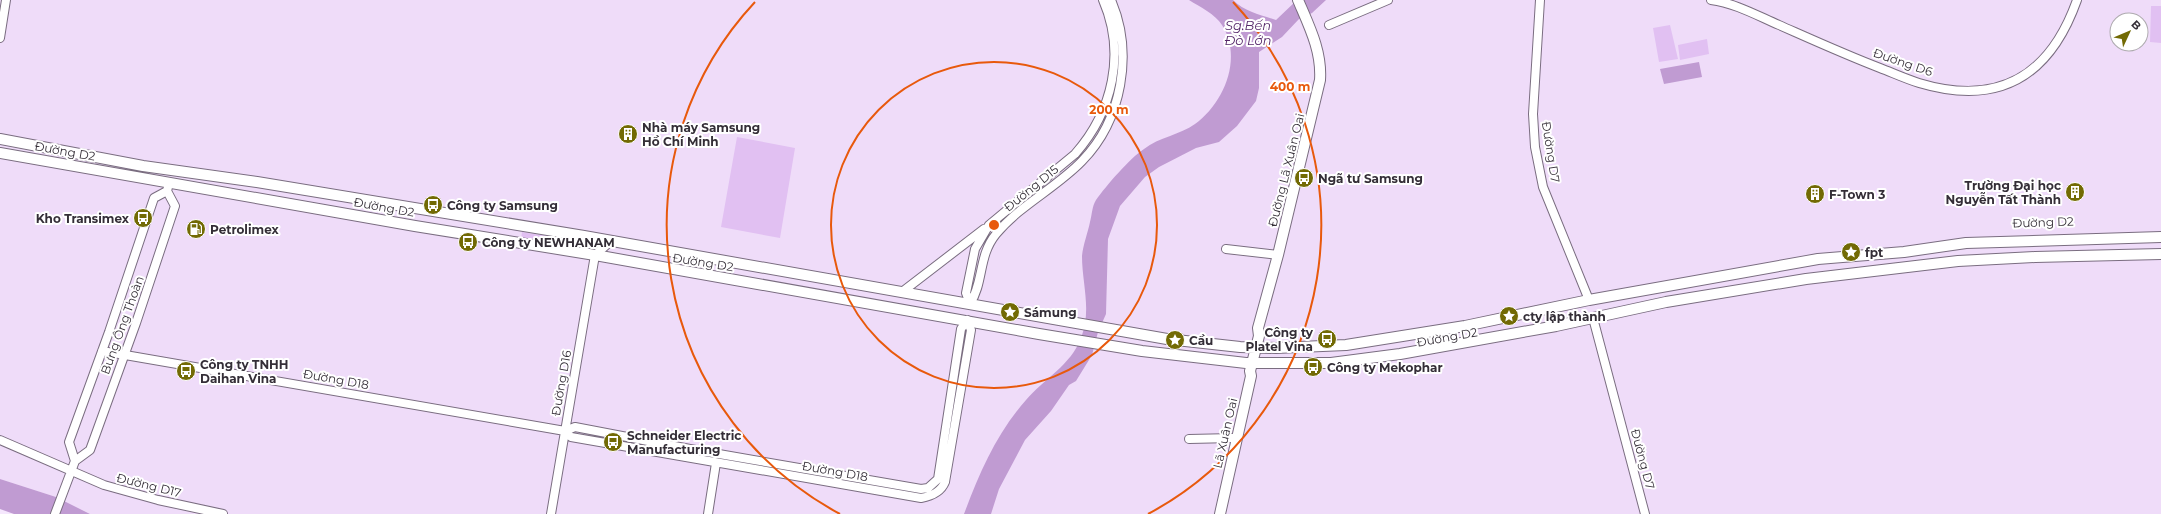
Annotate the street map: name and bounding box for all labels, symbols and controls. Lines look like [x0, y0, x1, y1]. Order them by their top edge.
north arrow [2109, 12, 2149, 52]
water label: Sg.Bến Đò Lớn [1225, 17, 1271, 48]
text: B [2128, 17, 2144, 33]
street label: Đường D6 [1871, 45, 1935, 79]
text: 400 m [1270, 79, 1310, 94]
text: 200 m [1089, 102, 1129, 117]
street label: Đường Lã Xuân Oai [1265, 112, 1307, 228]
place label: Nhà máy Samsung Hồ Chí Minh [642, 120, 760, 149]
street label: Đường D7 [1539, 120, 1563, 184]
building icon: Nhà máy Samsung Hồ Chí Minh [617, 123, 639, 145]
street label: Đường D2 [33, 138, 97, 164]
street label: Đường D15 [1001, 161, 1061, 215]
bus stop icon: Ngã tư Samsung [1293, 167, 1315, 189]
place label: Ngã tư Samsung [1318, 171, 1423, 186]
place label: Trường Đại học Nguyễn Tất Thành [1946, 178, 2061, 207]
building icon: Trường Đại học Nguyễn Tất Thành [2064, 181, 2086, 203]
building icon: F-Town 3 [1804, 183, 1826, 205]
place label: F-Town 3 [1829, 187, 1885, 202]
street label: Đường D2 [352, 194, 416, 220]
bus stop icon: Công ty Samsung [422, 194, 444, 216]
place label: Công ty Samsung [447, 198, 558, 213]
bus stop icon: Kho Transimex [132, 207, 154, 229]
place label: Kho Transimex [36, 211, 130, 226]
street label: Đường D2 [2012, 213, 2074, 231]
fuel station icon: Petrolimex [185, 218, 207, 240]
centre of rings [987, 218, 1001, 232]
place label: Petrolimex [210, 222, 280, 237]
bus stop icon: Công ty NEWHANAM [457, 231, 479, 253]
place label: Công ty NEWHANAM [482, 235, 615, 250]
place icon: fpt [1840, 241, 1862, 263]
place label: fpt [1865, 245, 1884, 260]
street label: Đường D2 [671, 250, 735, 274]
street label: Bưng Ông Thoàn [97, 274, 147, 376]
place icon: Sámung [999, 301, 1021, 323]
place label: Sámung [1024, 305, 1077, 320]
place icon: cty lập thành [1498, 305, 1520, 327]
place label: cty lập thành [1523, 309, 1606, 324]
street label: Đường D2 [1415, 324, 1479, 350]
place label: Công ty Platel Vina [1245, 325, 1314, 354]
bus stop icon: Công ty Platel Vina [1316, 328, 1338, 350]
place icon: Cầu [1164, 329, 1186, 351]
place label: Cầu [1189, 333, 1213, 348]
street label: Đường D16 [548, 349, 574, 417]
bus stop icon: Công ty Mekophar [1302, 356, 1324, 378]
place label: Công ty TNHH Daihan Vina [200, 357, 288, 386]
bus stop icon: Công ty TNHH Daihan Vina [175, 360, 197, 382]
place label: Công ty Mekophar [1327, 360, 1443, 375]
street label: Đường D18 [302, 366, 370, 392]
street label: Lã Xuân Oai [1210, 396, 1240, 470]
street label: Đường D7 [1628, 427, 1658, 491]
place label: Schneider Electric Manufacturing [627, 428, 741, 457]
bus stop icon: Schneider Electric Manufacturing [602, 431, 624, 453]
street label: Đường D18 [801, 458, 869, 484]
street label: Đường D17 [115, 470, 183, 500]

